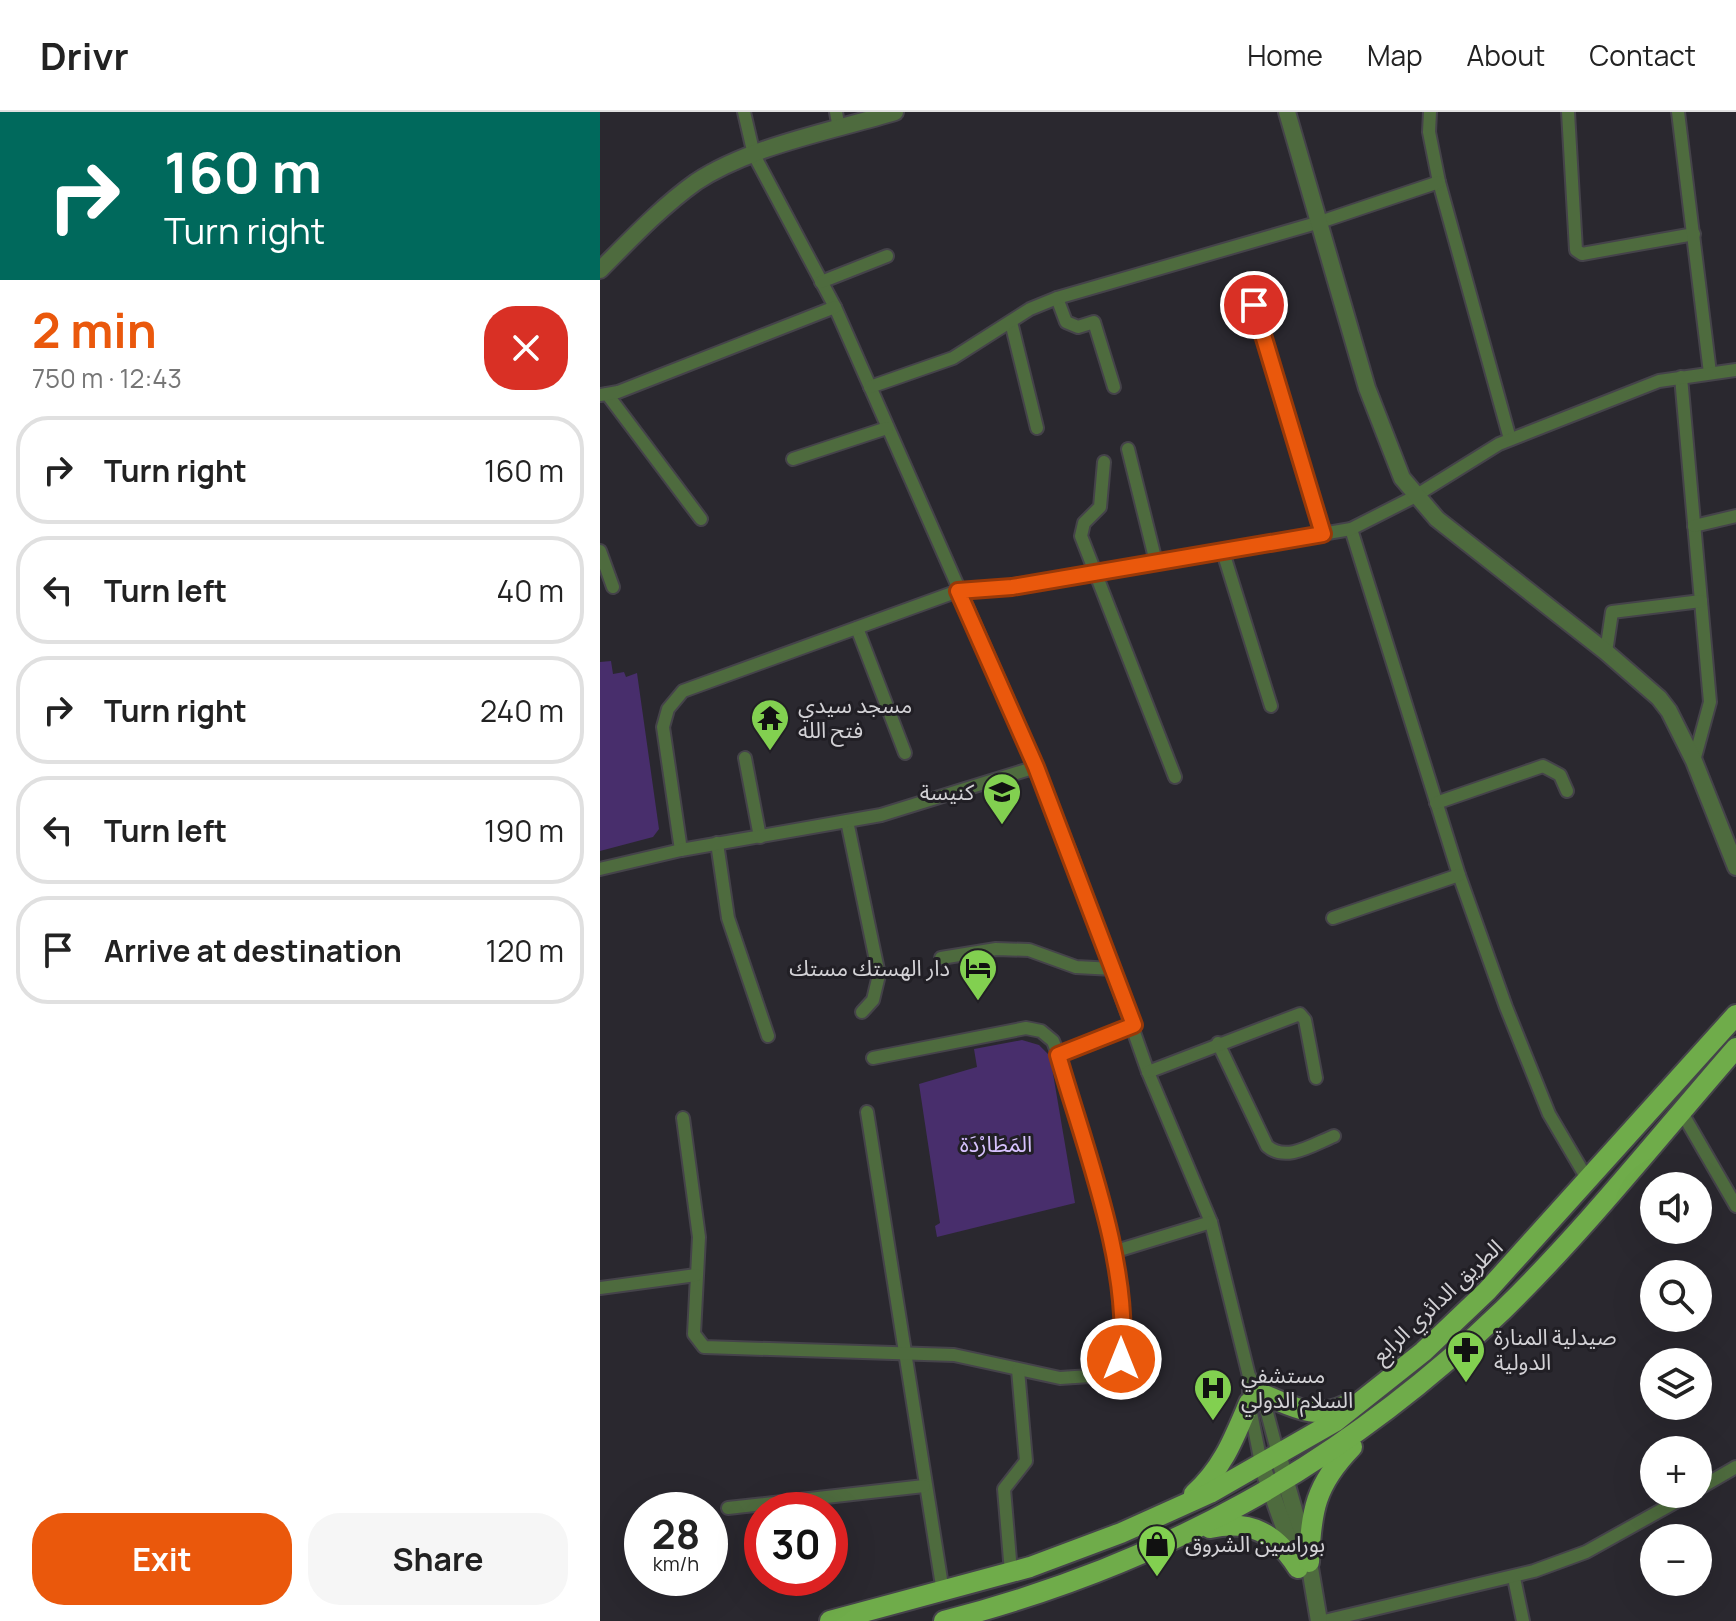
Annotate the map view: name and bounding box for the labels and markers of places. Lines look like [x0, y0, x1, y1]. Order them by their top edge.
pin [1220, 271, 1288, 339]
place label: مسجد سيدي فتح الله [798, 690, 912, 747]
temple icon: مسجد سيدي فتح الله [749, 697, 791, 752]
school or university icon: كنيسة [981, 771, 1023, 826]
place label: كنيسة [920, 777, 975, 807]
hotel icon: دار الهستك مستك [957, 947, 999, 1002]
place label: دار الهستك مستك [789, 953, 950, 983]
place label: صيدلية المنارة الدولية [1494, 1322, 1617, 1377]
pharmacy icon: صيدلية المنارة الدولية [1445, 1329, 1487, 1384]
place label: مستشفي السلام الدولي [1241, 1360, 1353, 1417]
hospital icon: مستشفي السلام الدولي [1192, 1367, 1234, 1422]
shop icon: بوراسين الشروق [1136, 1523, 1178, 1578]
place label: بوراسين الشروق [1185, 1529, 1325, 1559]

